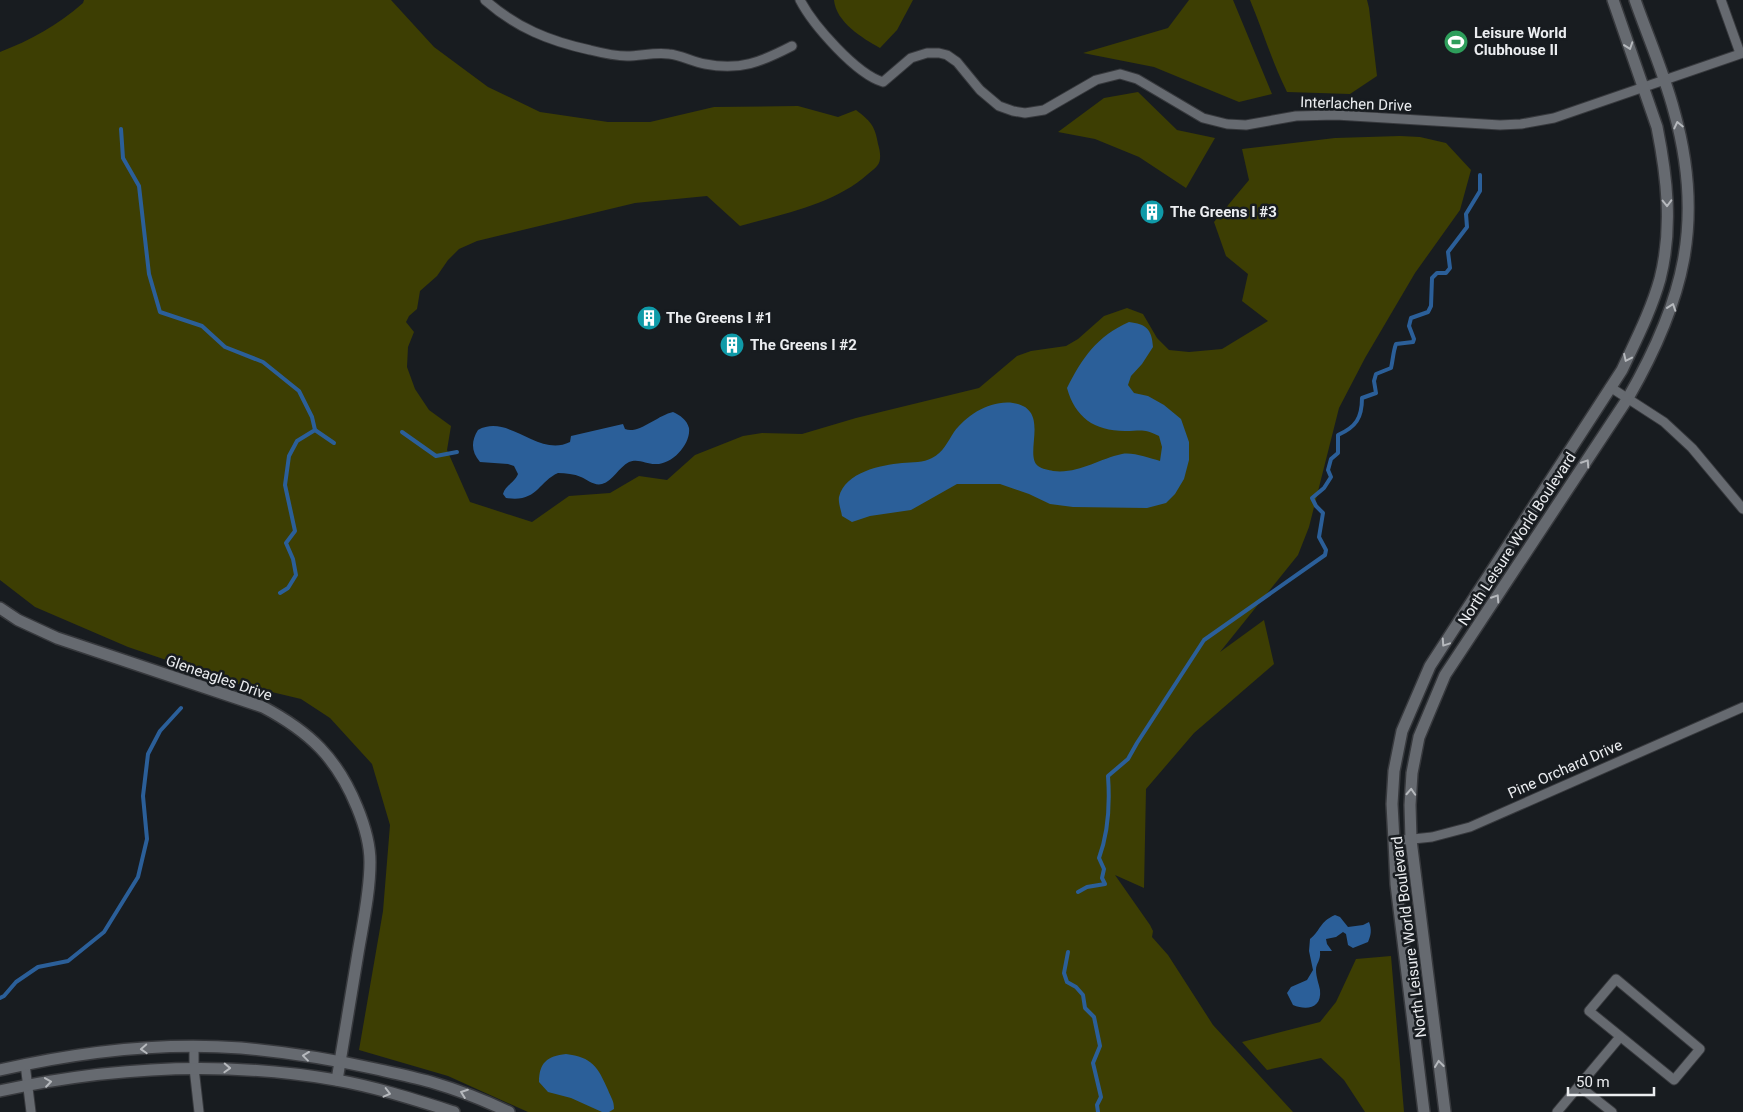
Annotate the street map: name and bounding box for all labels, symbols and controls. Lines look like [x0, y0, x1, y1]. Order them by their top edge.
place label: Leisure World Clubhouse II [1474, 24, 1567, 59]
sports icon: Leisure World Clubhouse II [1443, 29, 1469, 55]
one-way arrow [1623, 41, 1633, 50]
street label: Interlachen Drive [1300, 93, 1412, 115]
one-way arrow [1673, 121, 1684, 130]
building icon: The Greens I #3 [1139, 199, 1165, 225]
one-way arrow [1662, 199, 1673, 207]
place label: The Greens I #3 [1170, 203, 1277, 221]
one-way arrow [1666, 303, 1676, 312]
building icon: The Greens I #1 [636, 305, 662, 331]
place label: The Greens I #1 [666, 309, 773, 327]
building icon: The Greens I #2 [719, 332, 745, 358]
place label: The Greens I #2 [750, 336, 857, 354]
one-way arrow [1624, 353, 1634, 362]
street label: North Leisure World Boulevard [1454, 449, 1580, 629]
one-way arrow [1579, 459, 1589, 468]
one-way arrow [1490, 594, 1499, 604]
one-way arrow [1442, 637, 1452, 646]
street label: Gleneagles Drive [163, 651, 275, 705]
street label: Pine Orchard Drive [1505, 736, 1625, 802]
one-way arrow [1405, 788, 1416, 796]
street label: North Leisure World Boulevard [1388, 835, 1430, 1039]
one-way arrow [140, 1044, 148, 1055]
one-way arrow [302, 1051, 310, 1062]
one-way arrow [1434, 1059, 1445, 1067]
one-way arrow [223, 1063, 231, 1074]
scale bar [1568, 1064, 1654, 1096]
text: 50 m [1576, 1073, 1610, 1091]
one-way arrow [44, 1077, 52, 1088]
one-way arrow [383, 1087, 392, 1098]
one-way arrow [460, 1089, 468, 1099]

